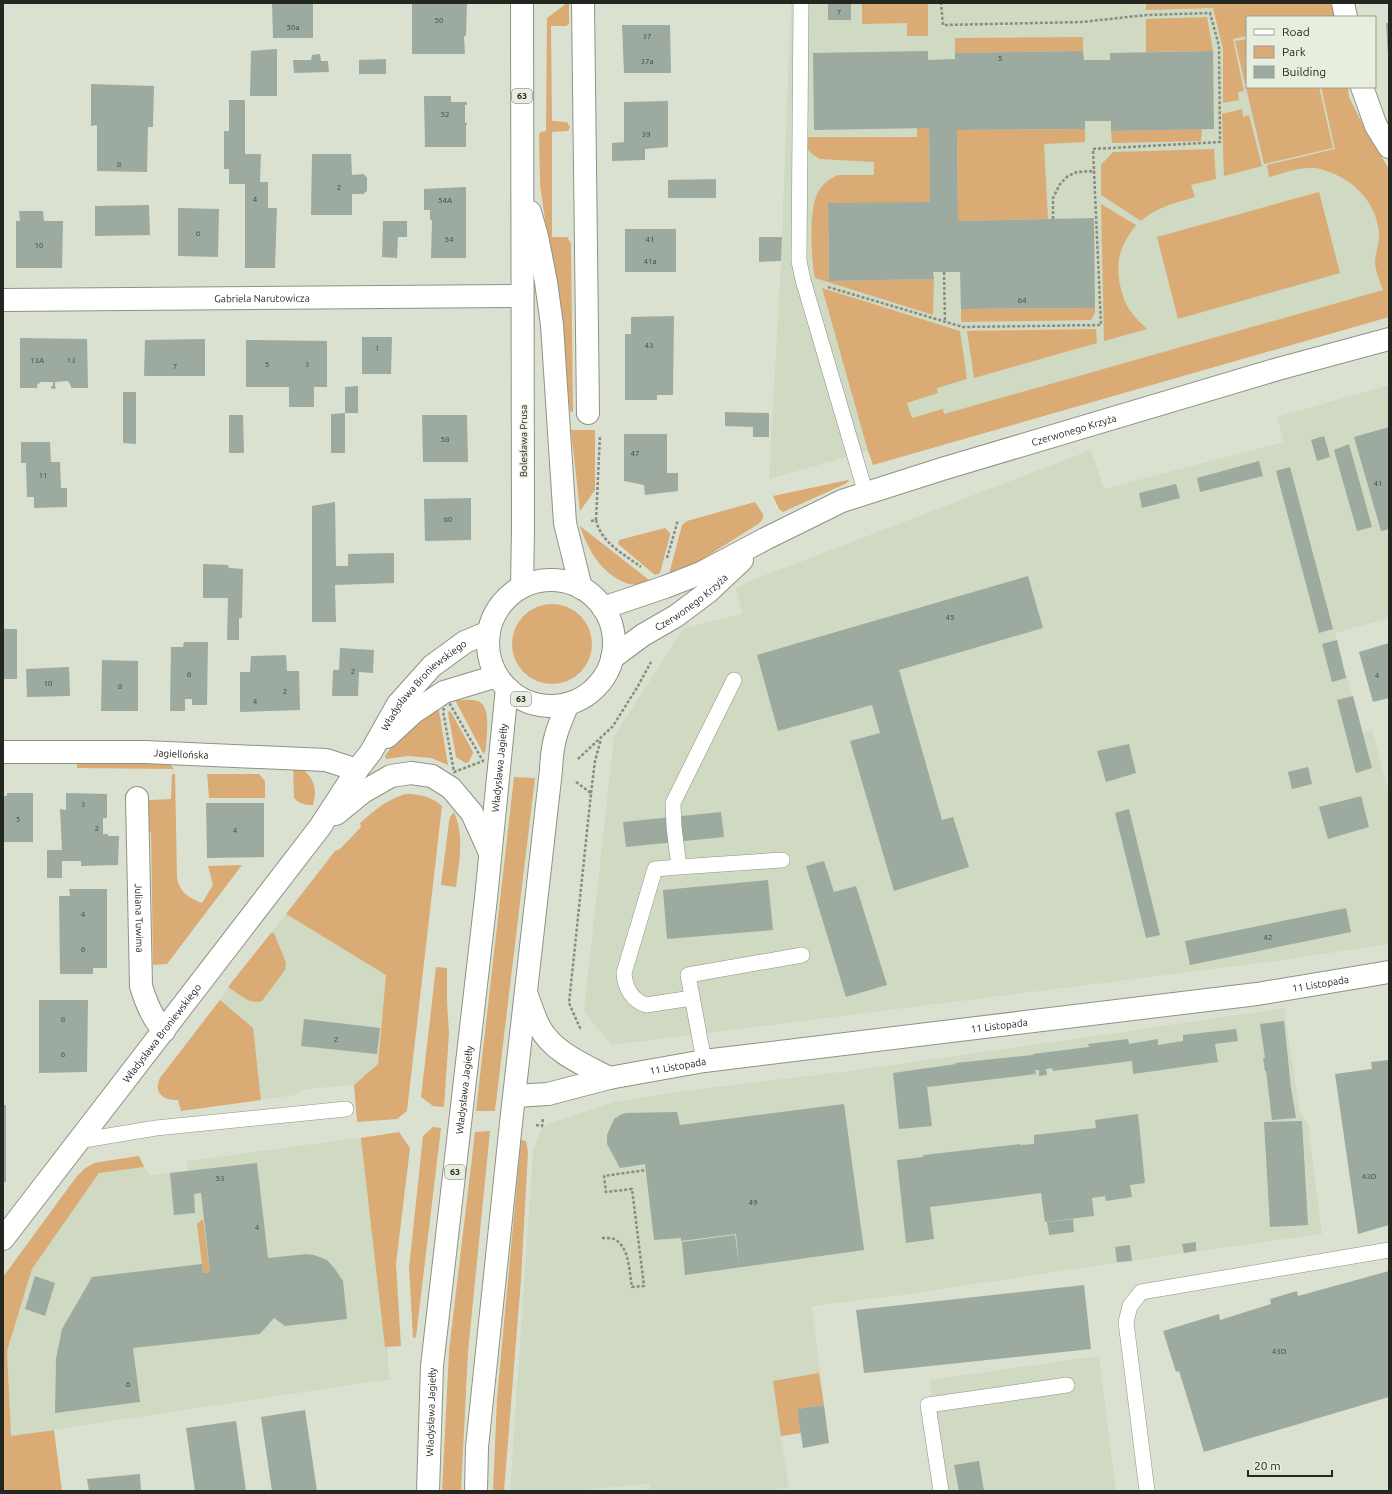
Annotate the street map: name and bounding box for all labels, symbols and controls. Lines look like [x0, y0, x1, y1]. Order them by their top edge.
house number: 7 [837, 8, 841, 17]
house number: 50 [434, 16, 444, 25]
legend [1246, 16, 1376, 88]
house number: 50a [286, 23, 300, 32]
text: Road [1282, 25, 1310, 38]
house number: 37 [642, 32, 652, 41]
text: Park [1282, 45, 1306, 58]
house number: 5 [998, 54, 1002, 63]
house number: 37a [640, 57, 654, 66]
text: Building [1282, 65, 1326, 78]
road number: 63 [512, 89, 532, 103]
house number: 52 [440, 110, 450, 119]
house number: 39 [641, 130, 651, 139]
house number: 8 [117, 160, 122, 169]
house number: 2 [337, 183, 341, 192]
house number: 4 [253, 195, 258, 204]
house number: 54A [438, 196, 453, 205]
house number: 6 [196, 229, 201, 238]
house number: 54 [444, 235, 454, 244]
house number: 41 [645, 235, 655, 244]
house number: 10 [34, 241, 44, 250]
house number: 41a [643, 257, 657, 266]
street label: Gabriela Narutowicza [214, 292, 310, 304]
house number: 64 [1017, 296, 1027, 305]
house number: 43 [644, 341, 654, 350]
house number: 1 [375, 344, 379, 353]
house number: 13A [30, 356, 45, 365]
house number: 13 [66, 356, 76, 365]
house number: 5 [265, 360, 269, 369]
house number: 3 [305, 360, 309, 369]
house number: 7 [173, 362, 177, 371]
street label: Bolesława Prusa [518, 405, 529, 477]
street label: Czerwonego Krzyża [1030, 412, 1118, 448]
house number: 58 [440, 435, 450, 444]
house number: 47 [630, 449, 640, 458]
house number: 11 [38, 471, 48, 480]
house number: 41 [1373, 479, 1383, 488]
house number: 60 [443, 515, 453, 524]
street label: Czerwonego Krzyża [653, 571, 730, 633]
house number: 45 [945, 613, 955, 622]
street label: Władysława Broniewskiego [379, 637, 469, 732]
house number: 2 [351, 667, 355, 676]
house number: 6 [187, 670, 192, 679]
house number: 4 [1375, 671, 1380, 680]
house number: 10 [43, 679, 53, 688]
house number: 8 [118, 682, 123, 691]
house number: 2 [283, 687, 287, 696]
road number: 63 [511, 692, 531, 706]
house number: 4 [253, 697, 258, 706]
street label: Władysława Jagiełły [489, 723, 509, 813]
street label: Jagiellońska [153, 747, 209, 760]
house number: 3 [81, 800, 85, 809]
house number: 5 [16, 815, 20, 824]
house number: 2 [95, 824, 99, 833]
house number: 4 [233, 826, 238, 835]
street label: Juliana Tuwima [133, 883, 146, 953]
house number: 4 [81, 910, 86, 919]
house number: 42 [1263, 933, 1273, 942]
house number: 6 [81, 945, 86, 954]
street label: 11 Listopada [1291, 973, 1350, 994]
street label: Władysława Broniewskiego [120, 981, 203, 1084]
house number: 8 [61, 1015, 66, 1024]
street label: 11 Listopada [970, 1016, 1028, 1034]
house number: 2 [334, 1035, 338, 1044]
street label: Władysława Jagiełły [453, 1045, 474, 1135]
house number: 6 [61, 1050, 66, 1059]
street label: 11 Listopada [649, 1055, 707, 1076]
road number: 63 [445, 1165, 465, 1179]
house number: 43D [1362, 1172, 1377, 1181]
house number: 53 [215, 1174, 225, 1183]
house number: 49 [748, 1198, 758, 1207]
house number: 4 [255, 1223, 260, 1232]
house number: 43D [1272, 1347, 1287, 1356]
street label: Władysława Jagiełły [424, 1367, 437, 1457]
house number: 6 [126, 1380, 131, 1389]
scale bar [1248, 1452, 1332, 1478]
text: 20 m [1254, 1459, 1281, 1472]

